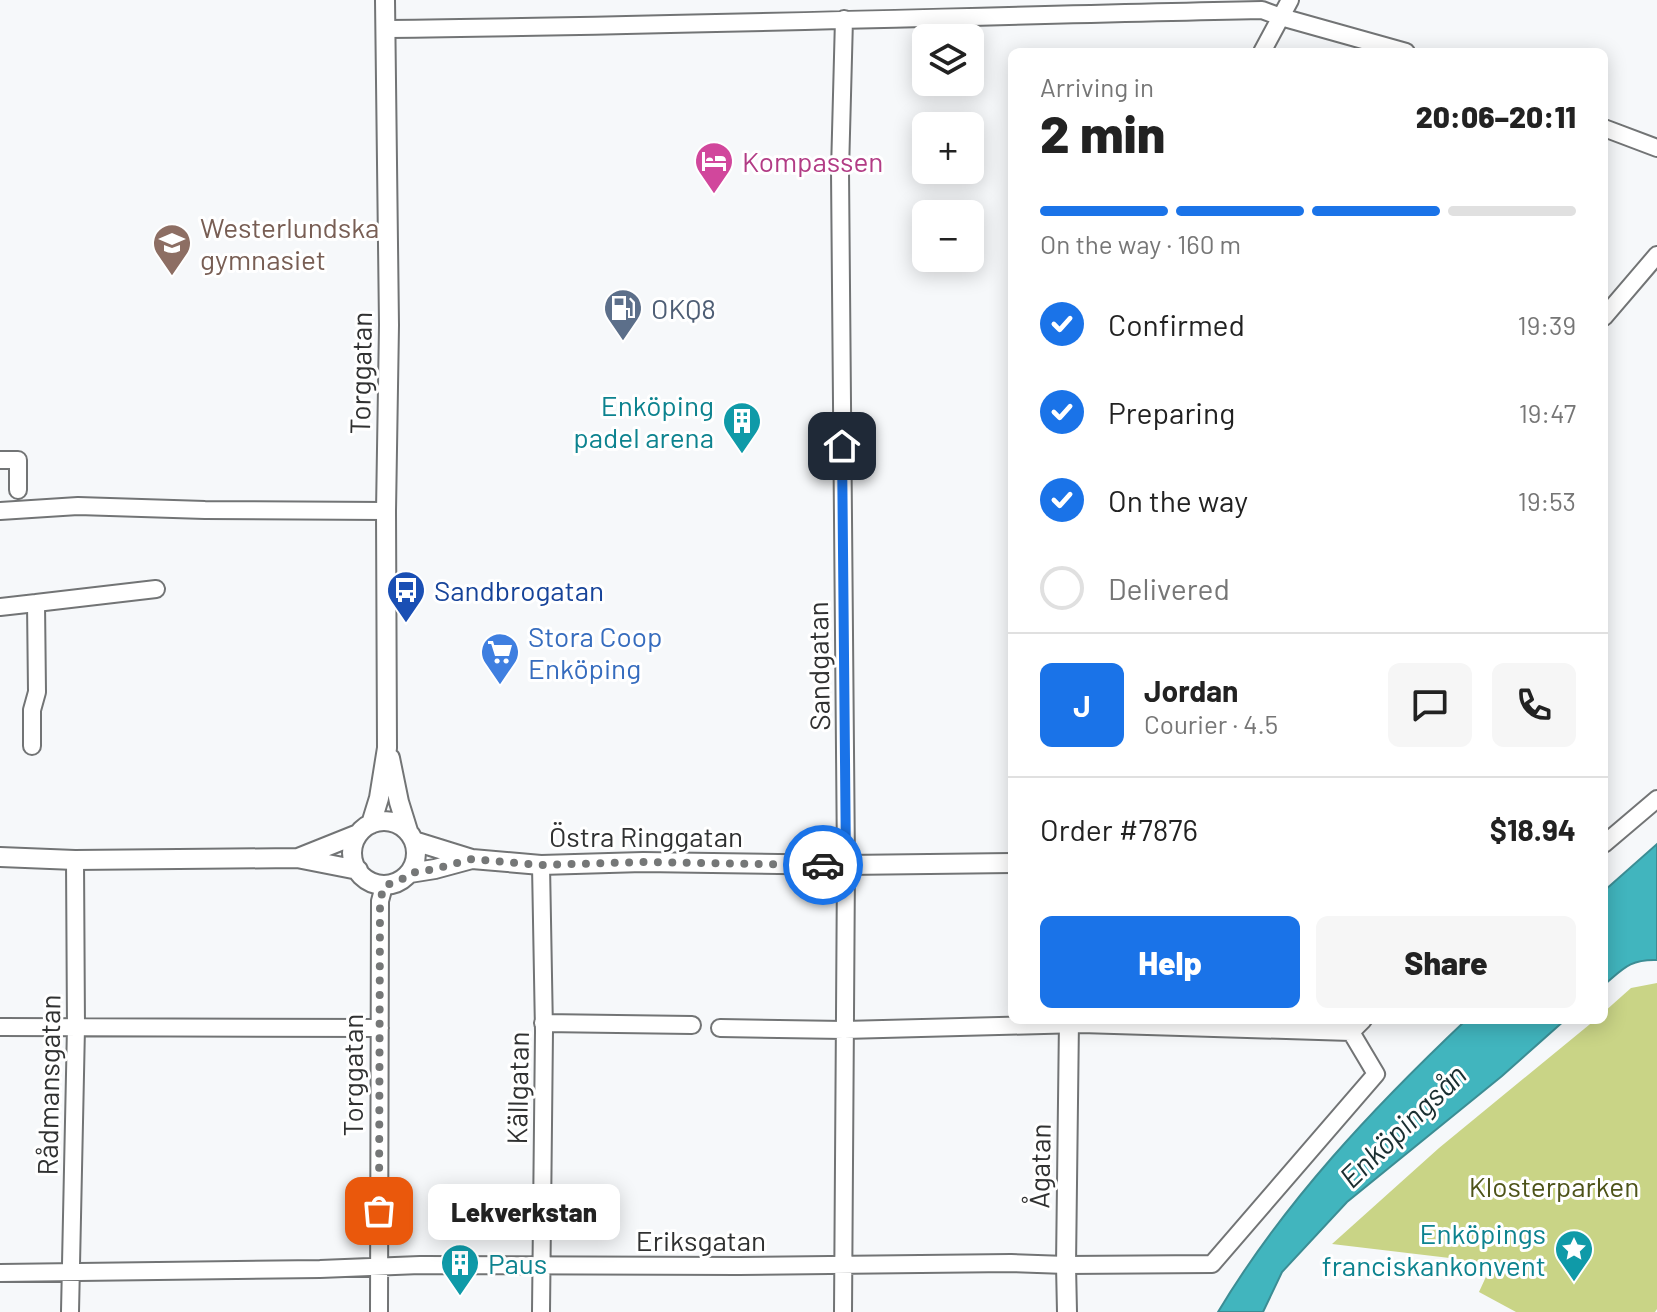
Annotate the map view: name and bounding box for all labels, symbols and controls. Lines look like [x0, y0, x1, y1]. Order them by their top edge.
map controls [912, 24, 984, 272]
button: layers [912, 24, 984, 96]
text: Arriving in [1040, 71, 1154, 102]
text: 20:06–20:11 [1416, 98, 1576, 134]
text: 2 min [1040, 101, 1165, 163]
button: + [912, 112, 984, 184]
hotel icon: Kompassen [693, 140, 735, 195]
place label: Kompassen [742, 144, 883, 178]
button: − [912, 200, 984, 272]
place label: Westerlundska gymnasiet [200, 210, 379, 276]
school or university icon: Westerlundska gymnasiet [151, 222, 193, 277]
text: On the way · 160 m [1040, 228, 1241, 259]
fuel station icon: OKQ8 [602, 287, 644, 342]
place label: OKQ8 [651, 291, 716, 325]
icon: check [1040, 302, 1084, 346]
text: Confirmed [1108, 306, 1245, 342]
text: 19:39 [1518, 309, 1576, 340]
street label: Torggatan [342, 311, 378, 435]
place label: Enköping padel arena [573, 388, 714, 454]
icon: check [1040, 390, 1084, 434]
text: Preparing [1108, 394, 1235, 430]
text: 19:47 [1519, 397, 1576, 428]
building icon: Enköping padel arena [721, 400, 763, 455]
pin [808, 412, 876, 480]
icon: home [820, 424, 864, 468]
icon: check [1040, 478, 1084, 522]
text: On the way [1108, 482, 1248, 518]
text: 19:53 [1518, 485, 1576, 516]
bus stop icon: Sandbrogatan [385, 569, 427, 624]
text: Delivered [1108, 570, 1230, 606]
place label: Sandbrogatan [434, 573, 604, 607]
street label: Sandgatan [800, 601, 836, 731]
place label: Stora Coop Enköping [528, 619, 662, 685]
supermarket icon: Stora Coop Enköping [479, 631, 521, 686]
button: chat [1388, 663, 1472, 747]
button: phone [1492, 663, 1576, 747]
text: Jordan [1144, 672, 1239, 708]
text: J [1073, 687, 1091, 723]
text: Courier · 4.5 [1144, 708, 1278, 739]
text: Order #7876 [1040, 811, 1198, 847]
text: $18.94 [1490, 811, 1576, 847]
street label: Östra Ringgatan [549, 819, 743, 853]
courier [783, 825, 863, 905]
icon: car [801, 843, 845, 887]
button: Help [1040, 916, 1300, 1008]
button: Share [1316, 916, 1576, 1008]
street label: Rådmansgatan [29, 994, 67, 1176]
street label: Torggatan [335, 1014, 369, 1136]
street label: Källgatan [499, 1031, 535, 1145]
water label: Enköpingsån [1331, 1056, 1473, 1194]
street label: Ågatan [1021, 1123, 1057, 1209]
park label: Klosterparken [1469, 1169, 1639, 1203]
pin [345, 1177, 413, 1245]
callout: Lekverkstan [427, 1183, 619, 1239]
icon: bag [357, 1189, 401, 1233]
text: Lekverkstan [451, 1196, 597, 1227]
place label: Enköpings franciskankonvent [1322, 1216, 1546, 1282]
street label: Eriksgatan [636, 1223, 766, 1257]
place icon: Enköpings franciskankonvent [1553, 1228, 1595, 1283]
building icon: Paus [439, 1242, 481, 1297]
place label: Paus [488, 1246, 547, 1280]

